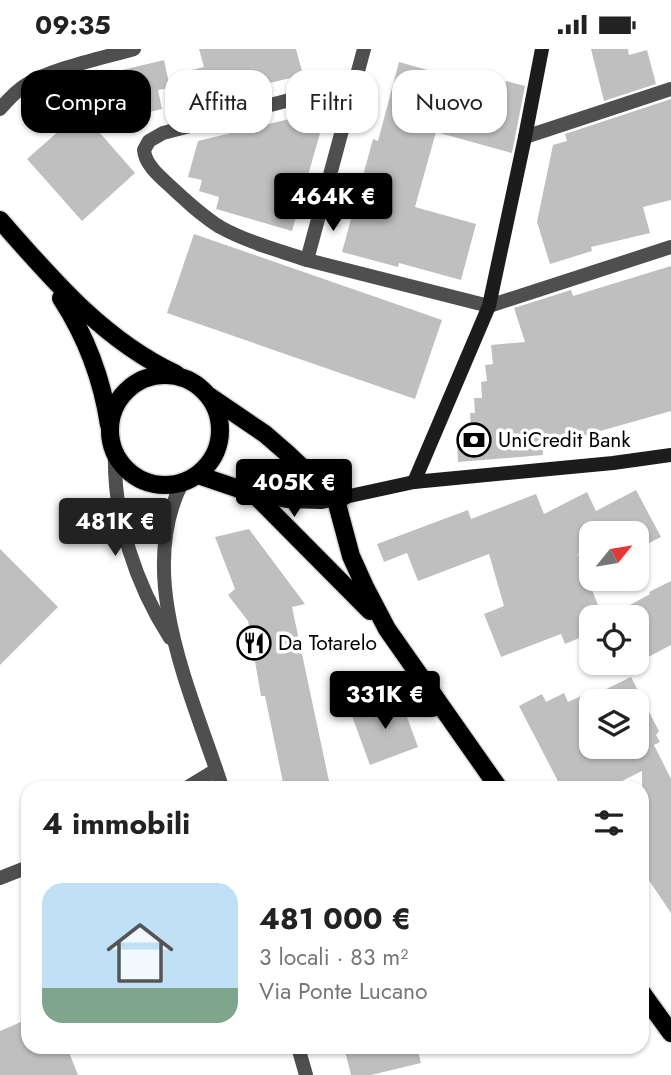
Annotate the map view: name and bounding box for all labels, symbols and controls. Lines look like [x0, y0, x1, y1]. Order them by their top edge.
text: 09:35 [35, 6, 111, 44]
chip: Compra [21, 70, 151, 133]
chip: Affitta [165, 70, 272, 133]
chip: Filtri [286, 70, 378, 133]
chip: Nuovo [392, 70, 507, 133]
pin: 464K € [276, 173, 390, 233]
text: 464K € [290, 179, 376, 213]
bank icon: UniCredit Bank [455, 421, 493, 459]
place label: UniCredit Bank [498, 425, 631, 455]
pin: 405K € [237, 459, 351, 519]
text: 405K € [252, 465, 336, 499]
pin: 481K € [58, 498, 172, 558]
text: 481K € [75, 504, 155, 538]
north arrow [579, 521, 649, 591]
map controls [579, 521, 649, 759]
button: locate [579, 605, 649, 675]
restaurant icon: Da Totarelo [235, 624, 273, 662]
place label: Da Totarelo [278, 628, 377, 658]
pin: 331K € [328, 671, 442, 731]
text: 331K € [346, 677, 424, 711]
button: layers [579, 689, 649, 759]
text: 4 immobili [42, 802, 190, 845]
icon: filters [590, 804, 628, 842]
text: 481 000 € [259, 897, 411, 940]
icon: home [98, 911, 182, 995]
text: 3 locali · 83 m² [259, 940, 408, 974]
text: Via Ponte Lucano [259, 974, 428, 1008]

